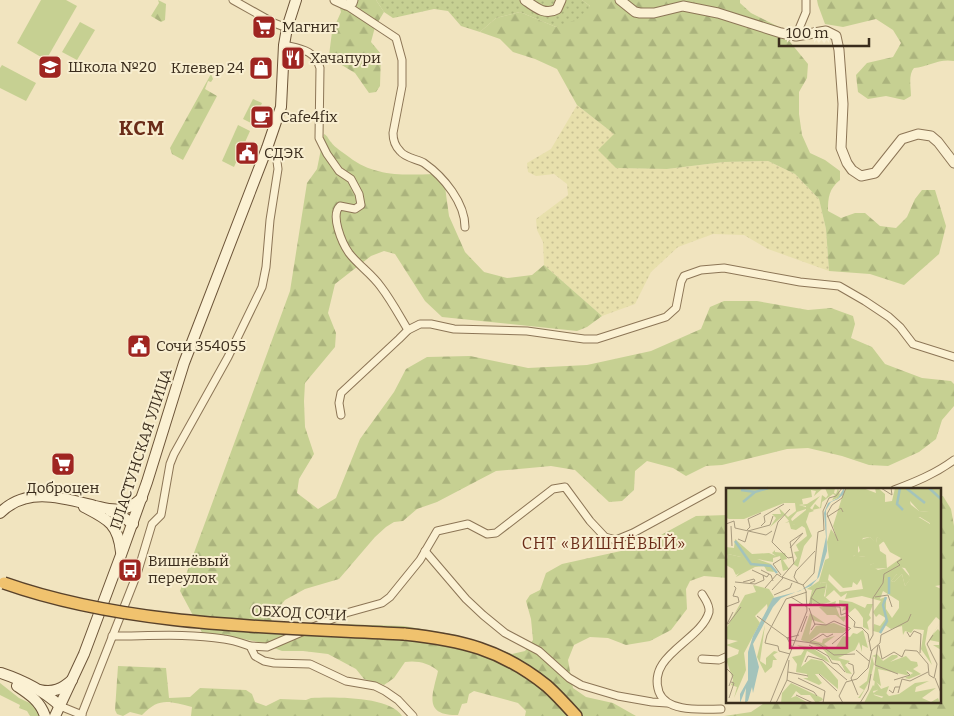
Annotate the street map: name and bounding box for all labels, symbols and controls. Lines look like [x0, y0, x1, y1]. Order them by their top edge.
supermarket icon: Магнит [251, 14, 277, 40]
scale bar [779, 15, 869, 47]
place label: Магнит [282, 18, 338, 36]
text: 100 m [786, 24, 829, 42]
restaurant icon: Хачапури [280, 45, 306, 71]
place label: Хачапури [310, 49, 381, 67]
school or university icon: Школа №20 [37, 54, 63, 80]
shop icon: Клевер 24 [248, 55, 274, 81]
place label: Школа №20 [68, 58, 157, 76]
place label: Клевер 24 [171, 59, 244, 77]
cafe icon: Cafe4fix [249, 104, 275, 130]
place label: Cafe4fix [280, 108, 338, 126]
district label: КСМ [119, 116, 165, 140]
public building icon: СДЭК [234, 140, 260, 166]
place label: СДЭК [264, 144, 304, 162]
public building icon: Сочи 354055 [126, 333, 152, 359]
place label: Сочи 354055 [156, 337, 246, 355]
street label: ПЛАСТУНСКАЯ УЛИЦА [106, 366, 176, 532]
supermarket icon: Доброцен [50, 451, 76, 477]
place label: Доброцен [27, 479, 100, 497]
inset map [726, 488, 942, 704]
district label: СНТ «ВИШНЁВЫЙ» [522, 533, 686, 553]
place label: Вишнёвый переулок [148, 552, 229, 587]
bus stop icon: Вишнёвый переулок [117, 557, 143, 583]
street label: ОБХОД СОЧИ [251, 602, 347, 624]

